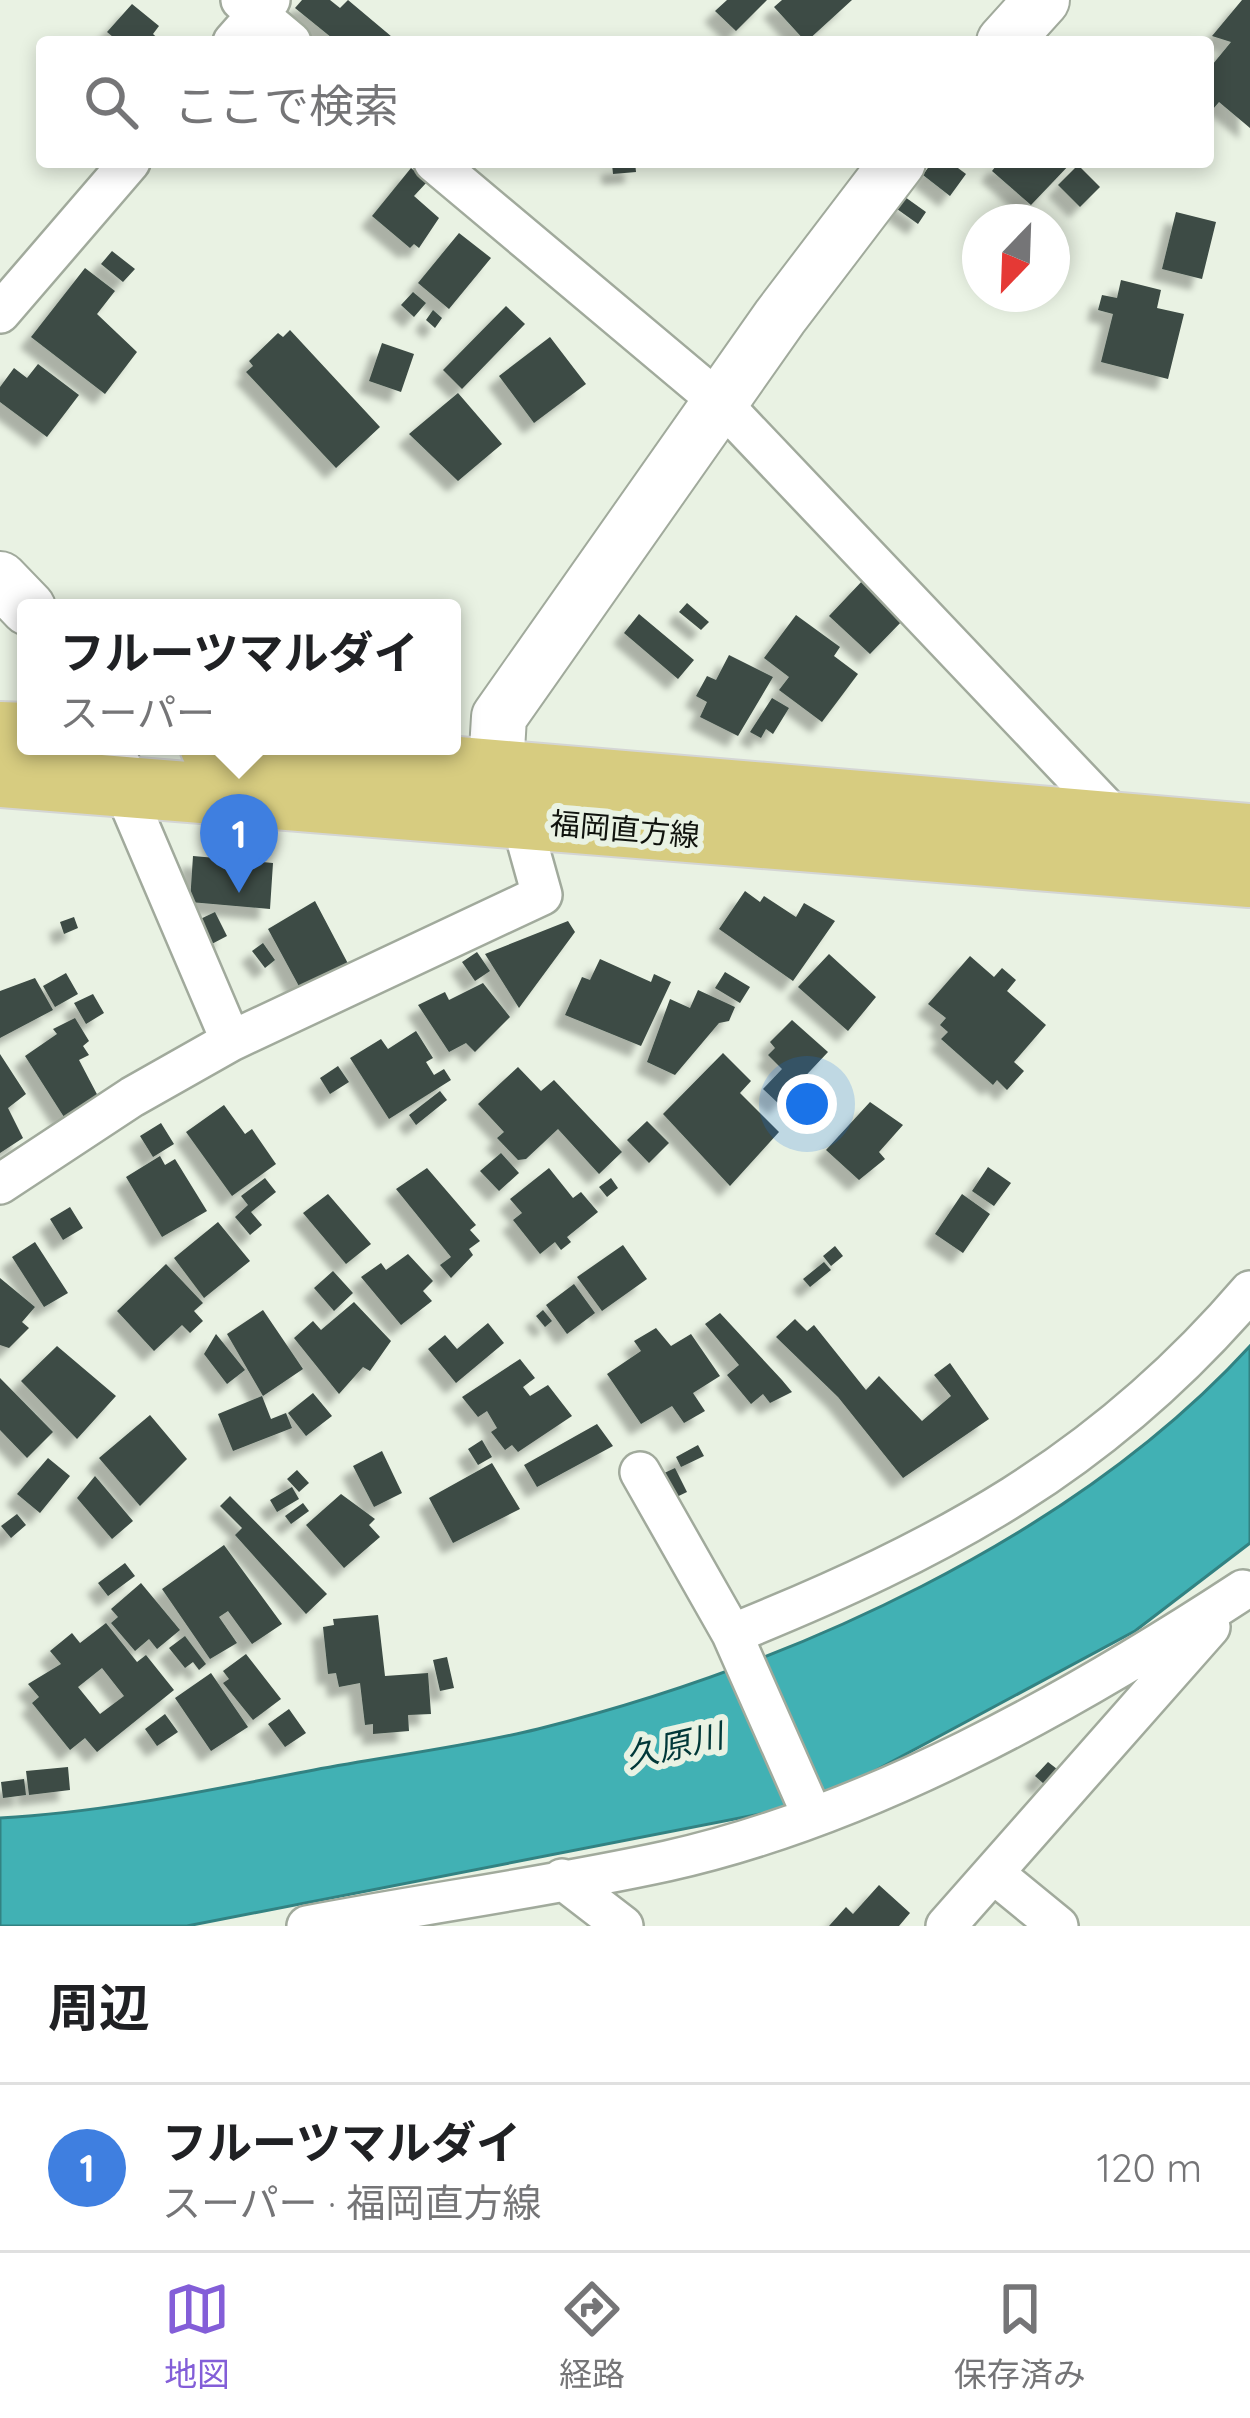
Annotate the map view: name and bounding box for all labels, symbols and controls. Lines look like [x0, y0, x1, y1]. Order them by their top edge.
search box [36, 36, 1214, 168]
icon: search [78, 69, 144, 135]
text: ここで検索 [174, 77, 399, 133]
north arrow [962, 204, 1070, 312]
popup [17, 599, 461, 755]
text: フルーツマルダイ [59, 624, 419, 680]
text: スーパー [59, 688, 215, 737]
pin: 1 [200, 794, 278, 893]
street label: 福岡直方線 [549, 804, 701, 854]
your location [777, 1074, 837, 1134]
water label: 久原川 [621, 1713, 730, 1776]
text: 周辺 [48, 1975, 150, 2039]
text: フルーツマルダイ [162, 2114, 521, 2170]
text: 1 [79, 2143, 95, 2192]
text: 120 m [1097, 2143, 1202, 2192]
text: スーパー · 福岡直方線 [162, 2178, 542, 2227]
tab: 地図 [164, 2276, 230, 2396]
tab: 経路 [559, 2276, 625, 2396]
tab: 保存済み [954, 2276, 1086, 2396]

